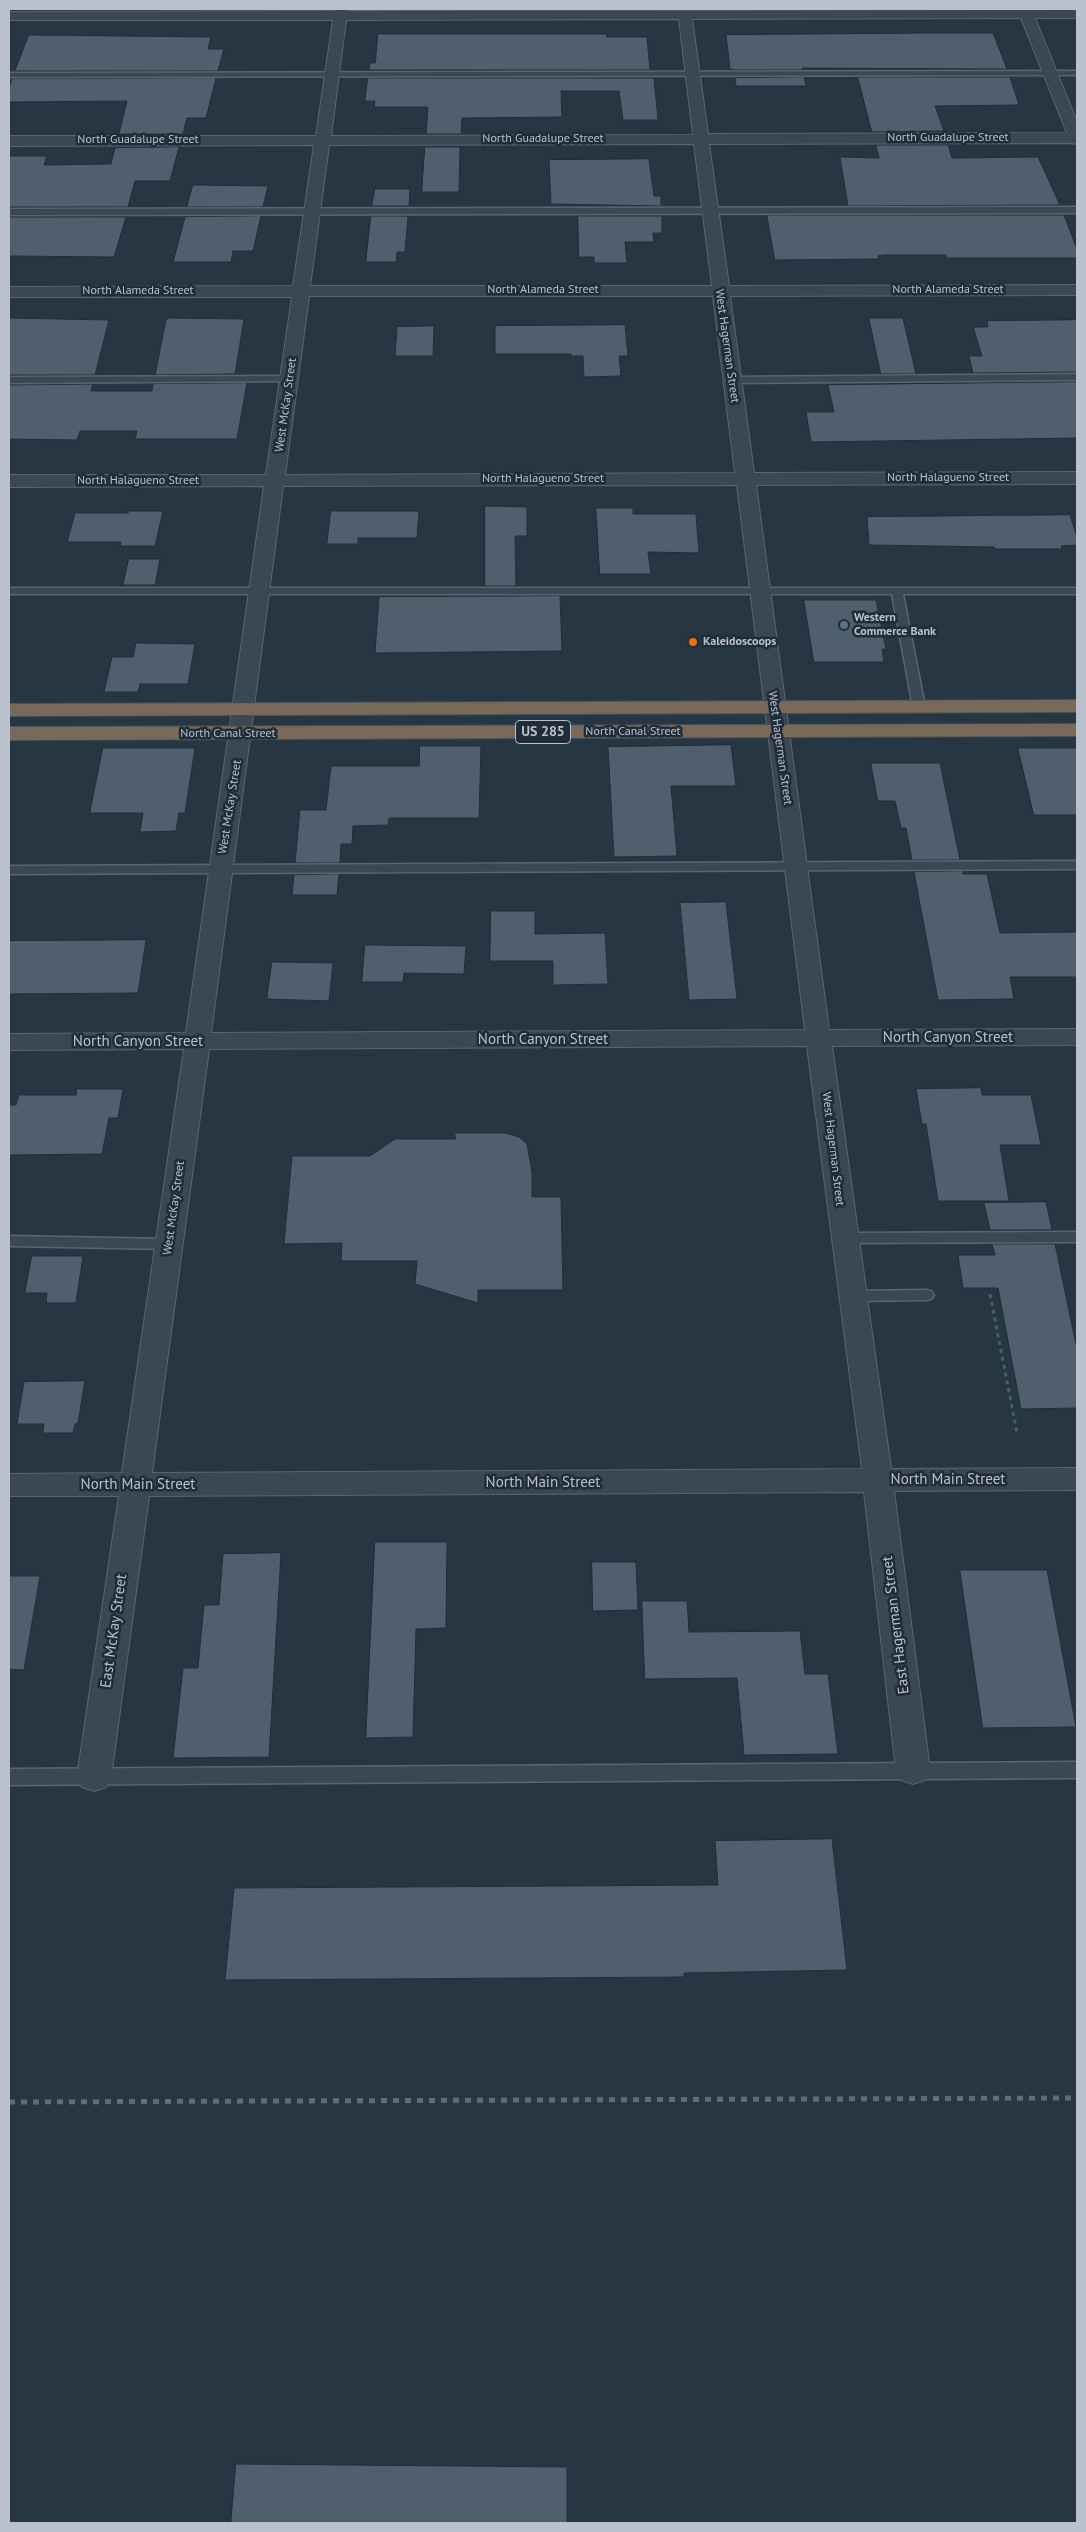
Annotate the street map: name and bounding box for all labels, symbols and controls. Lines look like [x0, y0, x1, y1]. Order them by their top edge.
street label: North Guadalupe Street [887, 131, 1009, 145]
street label: North Guadalupe Street [482, 132, 604, 146]
street label: North Guadalupe Street [77, 133, 199, 147]
street label: North Alameda Street [487, 283, 599, 297]
street label: North Alameda Street [892, 283, 1004, 297]
street label: North Alameda Street [82, 284, 194, 298]
street label: West Hagerman Street [712, 288, 742, 404]
street label: West McKay Street [272, 357, 300, 453]
street label: North Halagueno Street [887, 471, 1009, 485]
street label: North Halagueno Street [482, 472, 604, 486]
street label: North Halagueno Street [77, 474, 199, 488]
place label: Western Commerce Bank [854, 611, 936, 639]
marker: Western Commerce Bank [838, 619, 850, 631]
place label: Kaleidoscoops [703, 635, 776, 649]
marker: Kaleidoscoops [687, 636, 699, 648]
street label: West Hagerman Street [765, 690, 795, 806]
road number: US 285 [516, 720, 570, 744]
street label: North Canal Street [585, 725, 681, 739]
street label: North Canal Street [180, 727, 276, 741]
street label: West McKay Street [215, 759, 245, 855]
street label: North Canyon Street [883, 1029, 1013, 1047]
street label: North Canyon Street [478, 1031, 608, 1049]
street label: North Canyon Street [73, 1033, 203, 1051]
street label: West Hagerman Street [819, 1091, 847, 1207]
street label: West McKay Street [160, 1160, 188, 1256]
street label: North Main Street [891, 1471, 1005, 1489]
street label: North Main Street [486, 1474, 600, 1492]
street label: North Main Street [81, 1476, 195, 1494]
street label: East Hagerman Street [879, 1555, 913, 1695]
street label: East McKay Street [97, 1573, 131, 1689]

